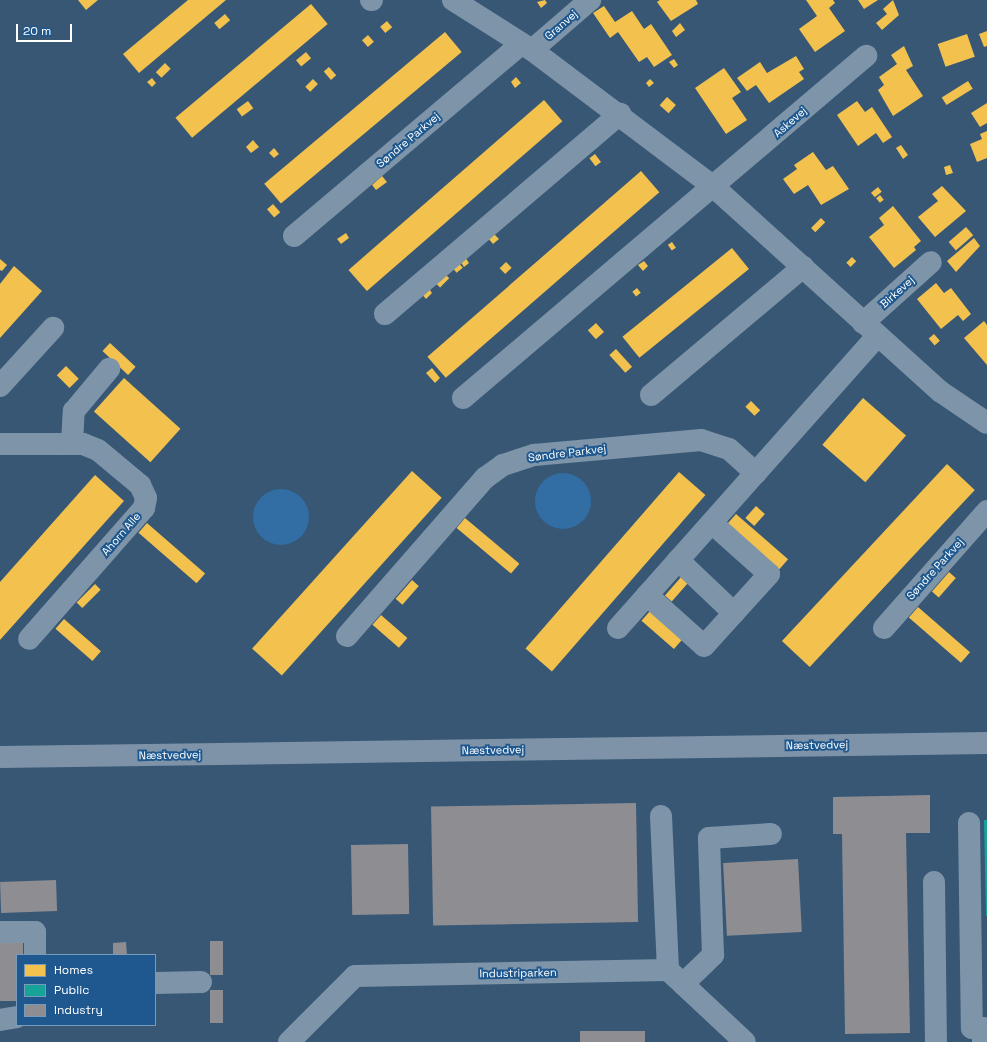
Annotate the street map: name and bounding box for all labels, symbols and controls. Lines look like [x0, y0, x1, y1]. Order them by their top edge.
street label: Granvej [542, 7, 580, 43]
scale bar [18, 16, 74, 42]
text: 20 m [23, 23, 51, 39]
street label: Askevej [771, 104, 809, 140]
street label: Søndre Parkvej [374, 110, 442, 170]
street label: Birkevej [877, 273, 917, 311]
street label: Søndre Parkvej [527, 442, 607, 464]
street label: Ahorn Alle [99, 510, 143, 558]
street label: Søndre Parkvej [904, 535, 966, 603]
street label: Næstvedvej [786, 738, 848, 752]
street label: Næstvedvej [462, 743, 524, 757]
street label: Næstvedvej [139, 748, 201, 762]
legend [16, 954, 156, 1026]
text: Homes [54, 962, 93, 978]
street label: Industriparken [479, 966, 557, 980]
text: Public [54, 982, 89, 998]
text: Industry [54, 1002, 103, 1018]

